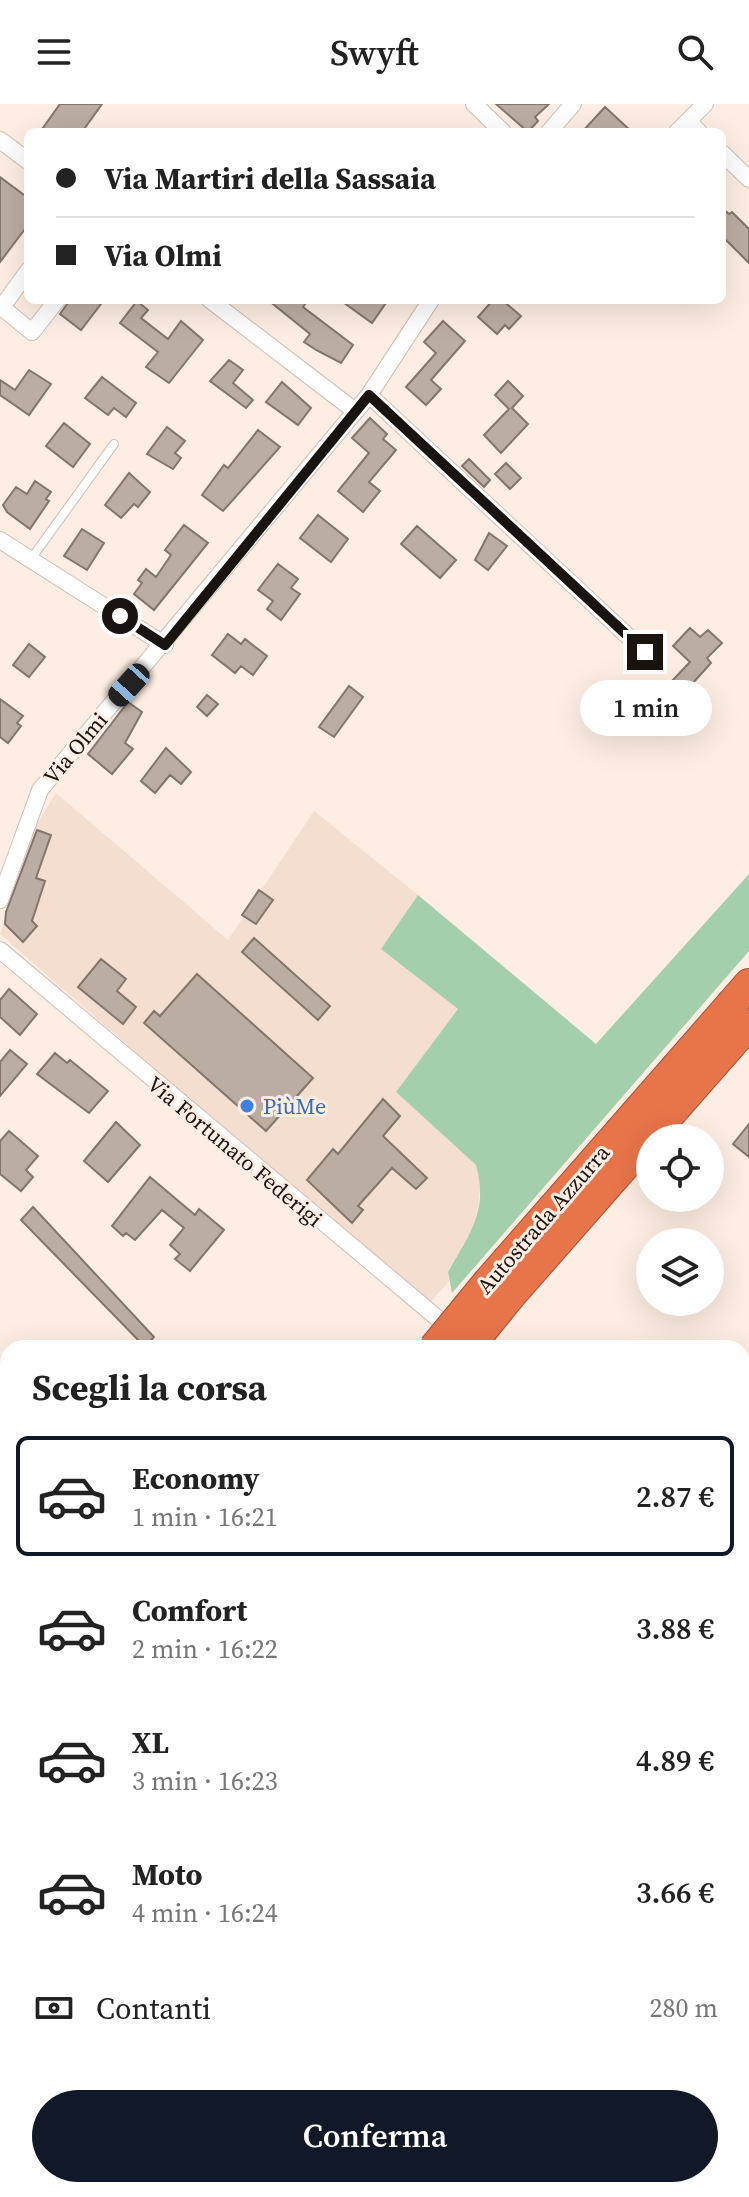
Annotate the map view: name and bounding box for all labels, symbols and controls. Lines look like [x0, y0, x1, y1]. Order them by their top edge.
text: Swyft [330, 28, 419, 77]
icon: menu [32, 30, 76, 74]
icon: search [673, 30, 717, 74]
text: Via Martiri della Sassaia [104, 158, 436, 199]
text: Via Olmi [104, 235, 222, 276]
route start [102, 598, 138, 634]
route end [627, 634, 663, 670]
car [104, 659, 154, 711]
callout: 1 min [579, 680, 711, 736]
text: 1 min [613, 690, 679, 726]
street label: Via Olmi [36, 706, 114, 790]
street label: Via Fortunato Federigi [141, 1069, 329, 1233]
place label: PiùMe [263, 1091, 326, 1121]
marker: PiùMe [238, 1097, 256, 1115]
map controls [636, 1124, 724, 1316]
button: locate [636, 1124, 724, 1212]
street label: Autostrada Azzurra [470, 1137, 617, 1300]
button: layers [636, 1228, 724, 1316]
text: Scegli la corsa [32, 1363, 267, 1412]
text: Economy [132, 1458, 260, 1499]
icon: car [36, 1460, 108, 1532]
text: 2.87 € [636, 1476, 714, 1517]
text: 1 min · 16:21 [132, 1499, 278, 1535]
text: Comfort [132, 1590, 247, 1631]
icon: car [36, 1592, 108, 1664]
text: 3.88 € [636, 1608, 714, 1649]
text: 2 min · 16:22 [132, 1631, 278, 1667]
text: XL [132, 1722, 169, 1763]
icon: car [36, 1724, 108, 1796]
text: 4.89 € [636, 1740, 714, 1781]
text: 3 min · 16:23 [132, 1763, 278, 1799]
text: Moto [132, 1854, 203, 1895]
icon: car [36, 1856, 108, 1928]
text: 3.66 € [636, 1872, 714, 1913]
text: 4 min · 16:24 [132, 1895, 278, 1931]
icon: cash [32, 1986, 76, 2030]
text: Contanti [96, 1988, 211, 2029]
text: 280 m [650, 1990, 718, 2026]
button: Conferma [32, 2090, 718, 2182]

